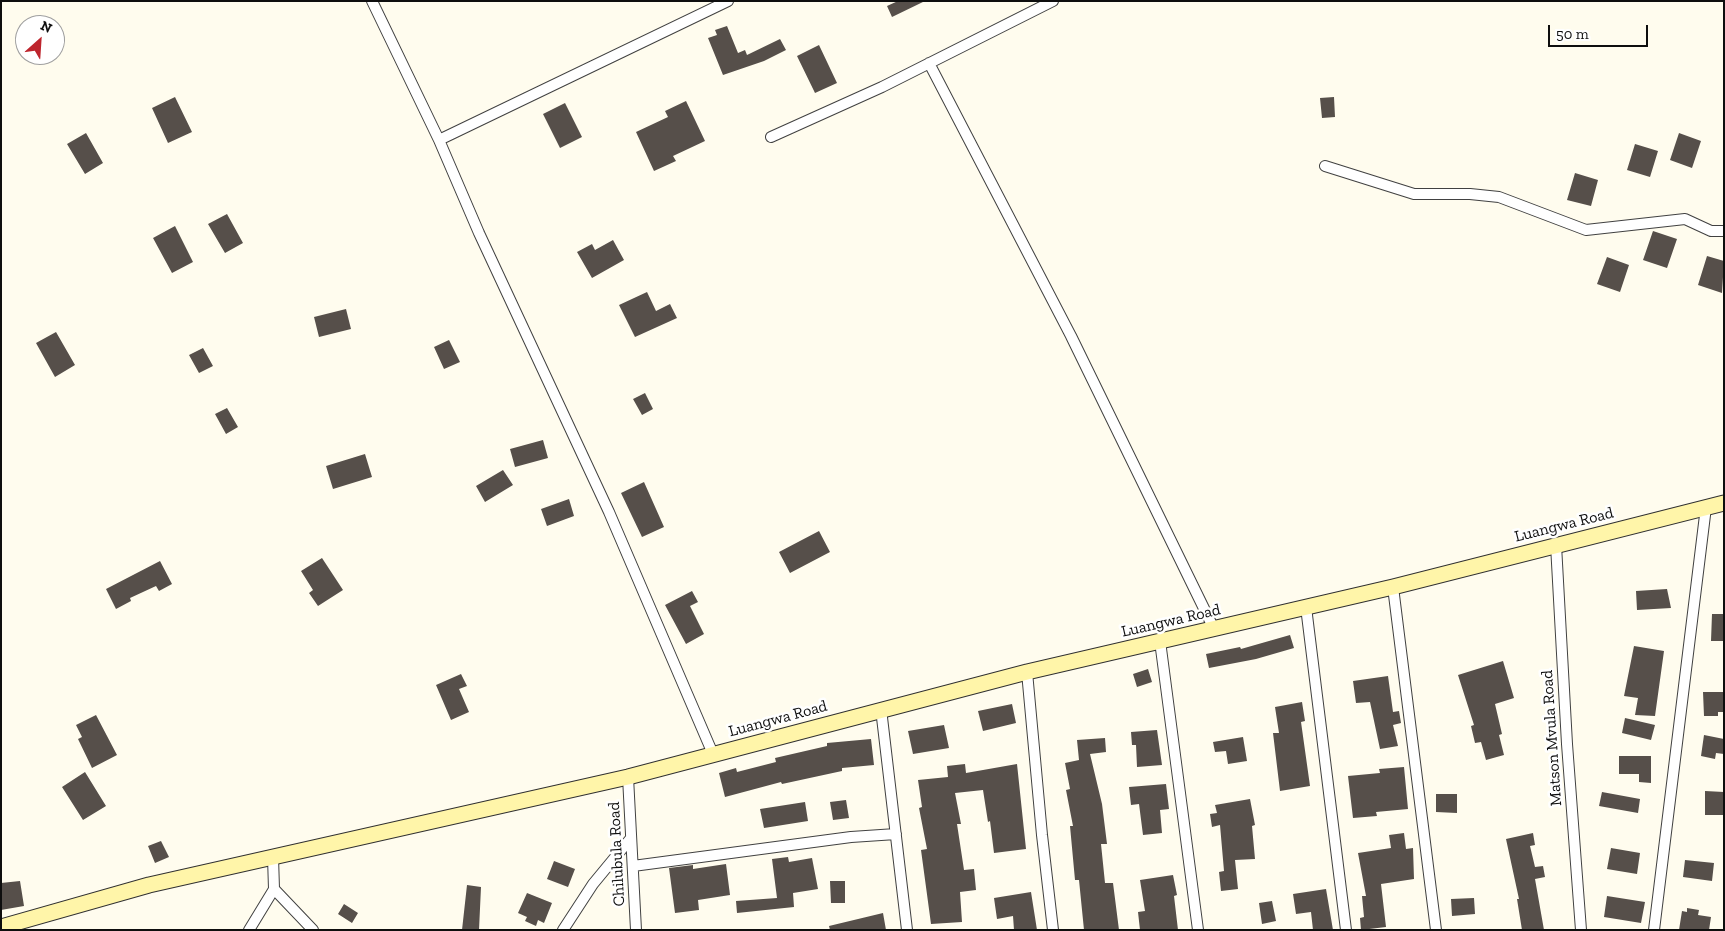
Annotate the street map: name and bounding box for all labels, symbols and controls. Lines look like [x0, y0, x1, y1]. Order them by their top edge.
north arrow [15, 15, 65, 65]
scale bar [1550, 15, 1650, 47]
text: N [38, 17, 55, 37]
text: 50 m [1556, 25, 1589, 43]
street label: Luangwa Road [1513, 503, 1615, 547]
street label: Luangwa Road [1120, 600, 1222, 642]
street label: Matson Mvula Road [1538, 669, 1566, 807]
street label: Luangwa Road [727, 697, 829, 741]
street label: Chilubula Road [605, 801, 629, 907]

